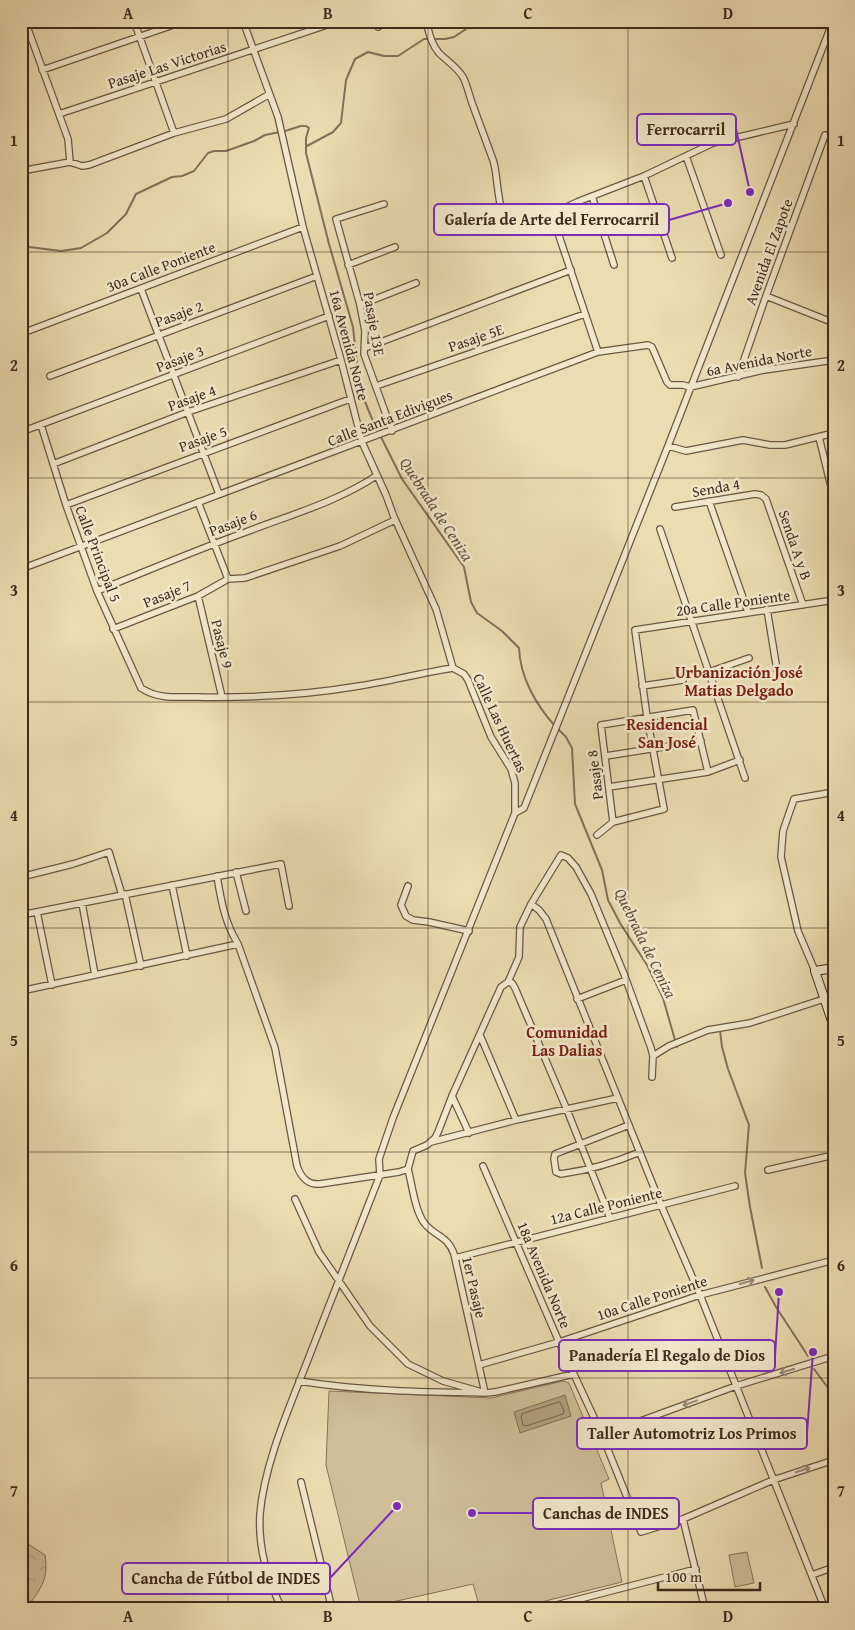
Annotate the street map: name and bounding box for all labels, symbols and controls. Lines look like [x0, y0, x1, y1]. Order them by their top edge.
text: A [123, 1, 134, 25]
text: B [323, 1, 333, 25]
text: C [523, 1, 533, 25]
text: D [723, 1, 733, 25]
street label: Pasaje Las Victorias [105, 35, 229, 94]
callout: Ferrocarril [637, 114, 736, 145]
text: Ferrocarril [647, 117, 725, 141]
text: 1 [10, 128, 18, 152]
text: 1 [837, 128, 845, 152]
street label: Avenida El Zapote [740, 196, 798, 308]
callout: Galería de Arte del Ferrocarril [434, 204, 669, 235]
text: Galería de Arte del Ferrocarril [445, 207, 659, 231]
street label: 30a Calle Poniente [103, 236, 218, 297]
street label: 16a Avenida Norte [325, 287, 374, 403]
street label: Pasaje 13E [359, 290, 391, 358]
street label: Pasaje 2 [152, 295, 206, 332]
street label: Pasaje 5E [445, 318, 507, 357]
street label: Pasaje 3 [153, 340, 207, 377]
street label: 6a Avenida Norte [704, 340, 813, 381]
text: 2 [10, 353, 18, 377]
text: 2 [837, 353, 845, 377]
street label: Pasaje 4 [165, 379, 219, 416]
street label: Calle Santa Edivigues [324, 384, 456, 451]
street label: Pasaje 5 [176, 420, 230, 457]
water label: Quebrada de Ceniza [394, 452, 480, 566]
street label: Senda 4 [690, 473, 742, 502]
street label: Calle Principal 5 [70, 503, 126, 605]
street label: Pasaje 6 [206, 504, 260, 541]
street label: Senda A y B [774, 507, 817, 583]
street label: Pasaje 7 [140, 574, 194, 613]
text: 3 [10, 578, 18, 602]
text: 3 [837, 578, 845, 602]
street label: 20a Calle Poniente [675, 584, 791, 621]
street label: Pasaje 9 [206, 617, 239, 671]
district label: Urbanización José Matias Delgado [675, 660, 803, 702]
street label: Calle Las Huertas [468, 670, 533, 776]
district label: Residencial San José [626, 712, 708, 754]
street label: Pasaje 8 [581, 749, 608, 801]
text: 4 [10, 803, 18, 827]
text: 4 [837, 803, 845, 827]
water label: Quebrada de Ceniza [609, 884, 683, 1003]
district label: Comunidad Las Dalias [526, 1020, 609, 1062]
text: 5 [10, 1028, 18, 1052]
text: 5 [837, 1028, 845, 1052]
street label: 12a Calle Poniente [548, 1181, 664, 1230]
street label: 18a Avenida Norte [512, 1218, 576, 1332]
text: 6 [10, 1253, 18, 1277]
text: 6 [837, 1253, 845, 1277]
street label: 1er Pasaje [457, 1254, 492, 1320]
street label: 10a Calle Poniente [594, 1270, 710, 1325]
one-way arrow [739, 1277, 755, 1287]
callout: Panadería El Regalo de Dios [559, 1340, 775, 1371]
text: Panadería El Regalo de Dios [569, 1343, 765, 1367]
one-way arrow [780, 1366, 796, 1376]
one-way arrow [683, 1399, 699, 1408]
callout: Taller Automotriz Los Primos [577, 1418, 807, 1449]
text: Taller Automotriz Los Primos [587, 1421, 797, 1445]
one-way arrow [795, 1465, 811, 1475]
text: 7 [10, 1478, 18, 1502]
text: 7 [837, 1478, 845, 1502]
callout: Canchas de INDES [533, 1498, 679, 1529]
text: Canchas de INDES [543, 1501, 669, 1525]
scale bar [658, 1560, 760, 1592]
callout: Cancha de Fútbol de INDES [122, 1563, 330, 1594]
text: Cancha de Fútbol de INDES [132, 1566, 320, 1590]
text: 100 m [665, 1566, 703, 1587]
text: A [123, 1604, 134, 1628]
text: B [323, 1604, 333, 1628]
text: C [523, 1604, 533, 1628]
text: D [723, 1604, 733, 1628]

